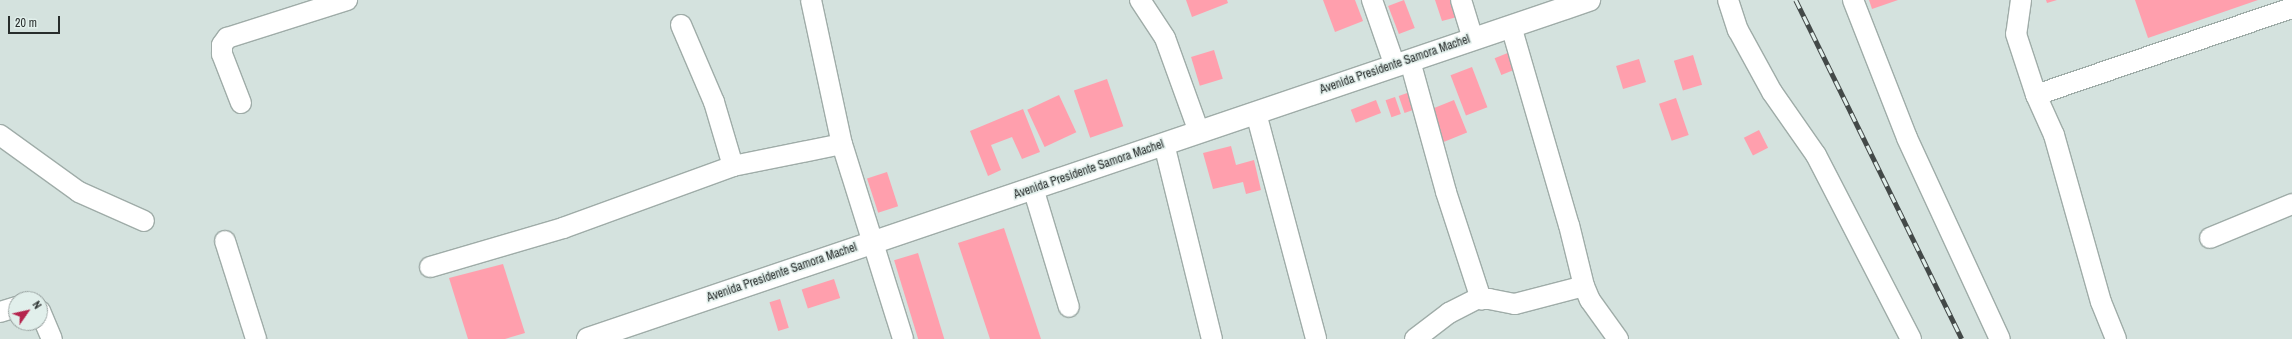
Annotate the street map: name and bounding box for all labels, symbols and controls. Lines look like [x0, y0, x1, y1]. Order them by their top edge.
scale bar [10, 8, 62, 34]
text: 20 m [15, 15, 37, 31]
street label: Avenida Presidente Samora Machel [1318, 32, 1472, 98]
street label: Avenida Presidente Samora Machel [1012, 137, 1166, 203]
street label: Avenida Presidente Samora Machel [705, 240, 859, 306]
north arrow [8, 291, 48, 331]
text: N [29, 298, 45, 311]

